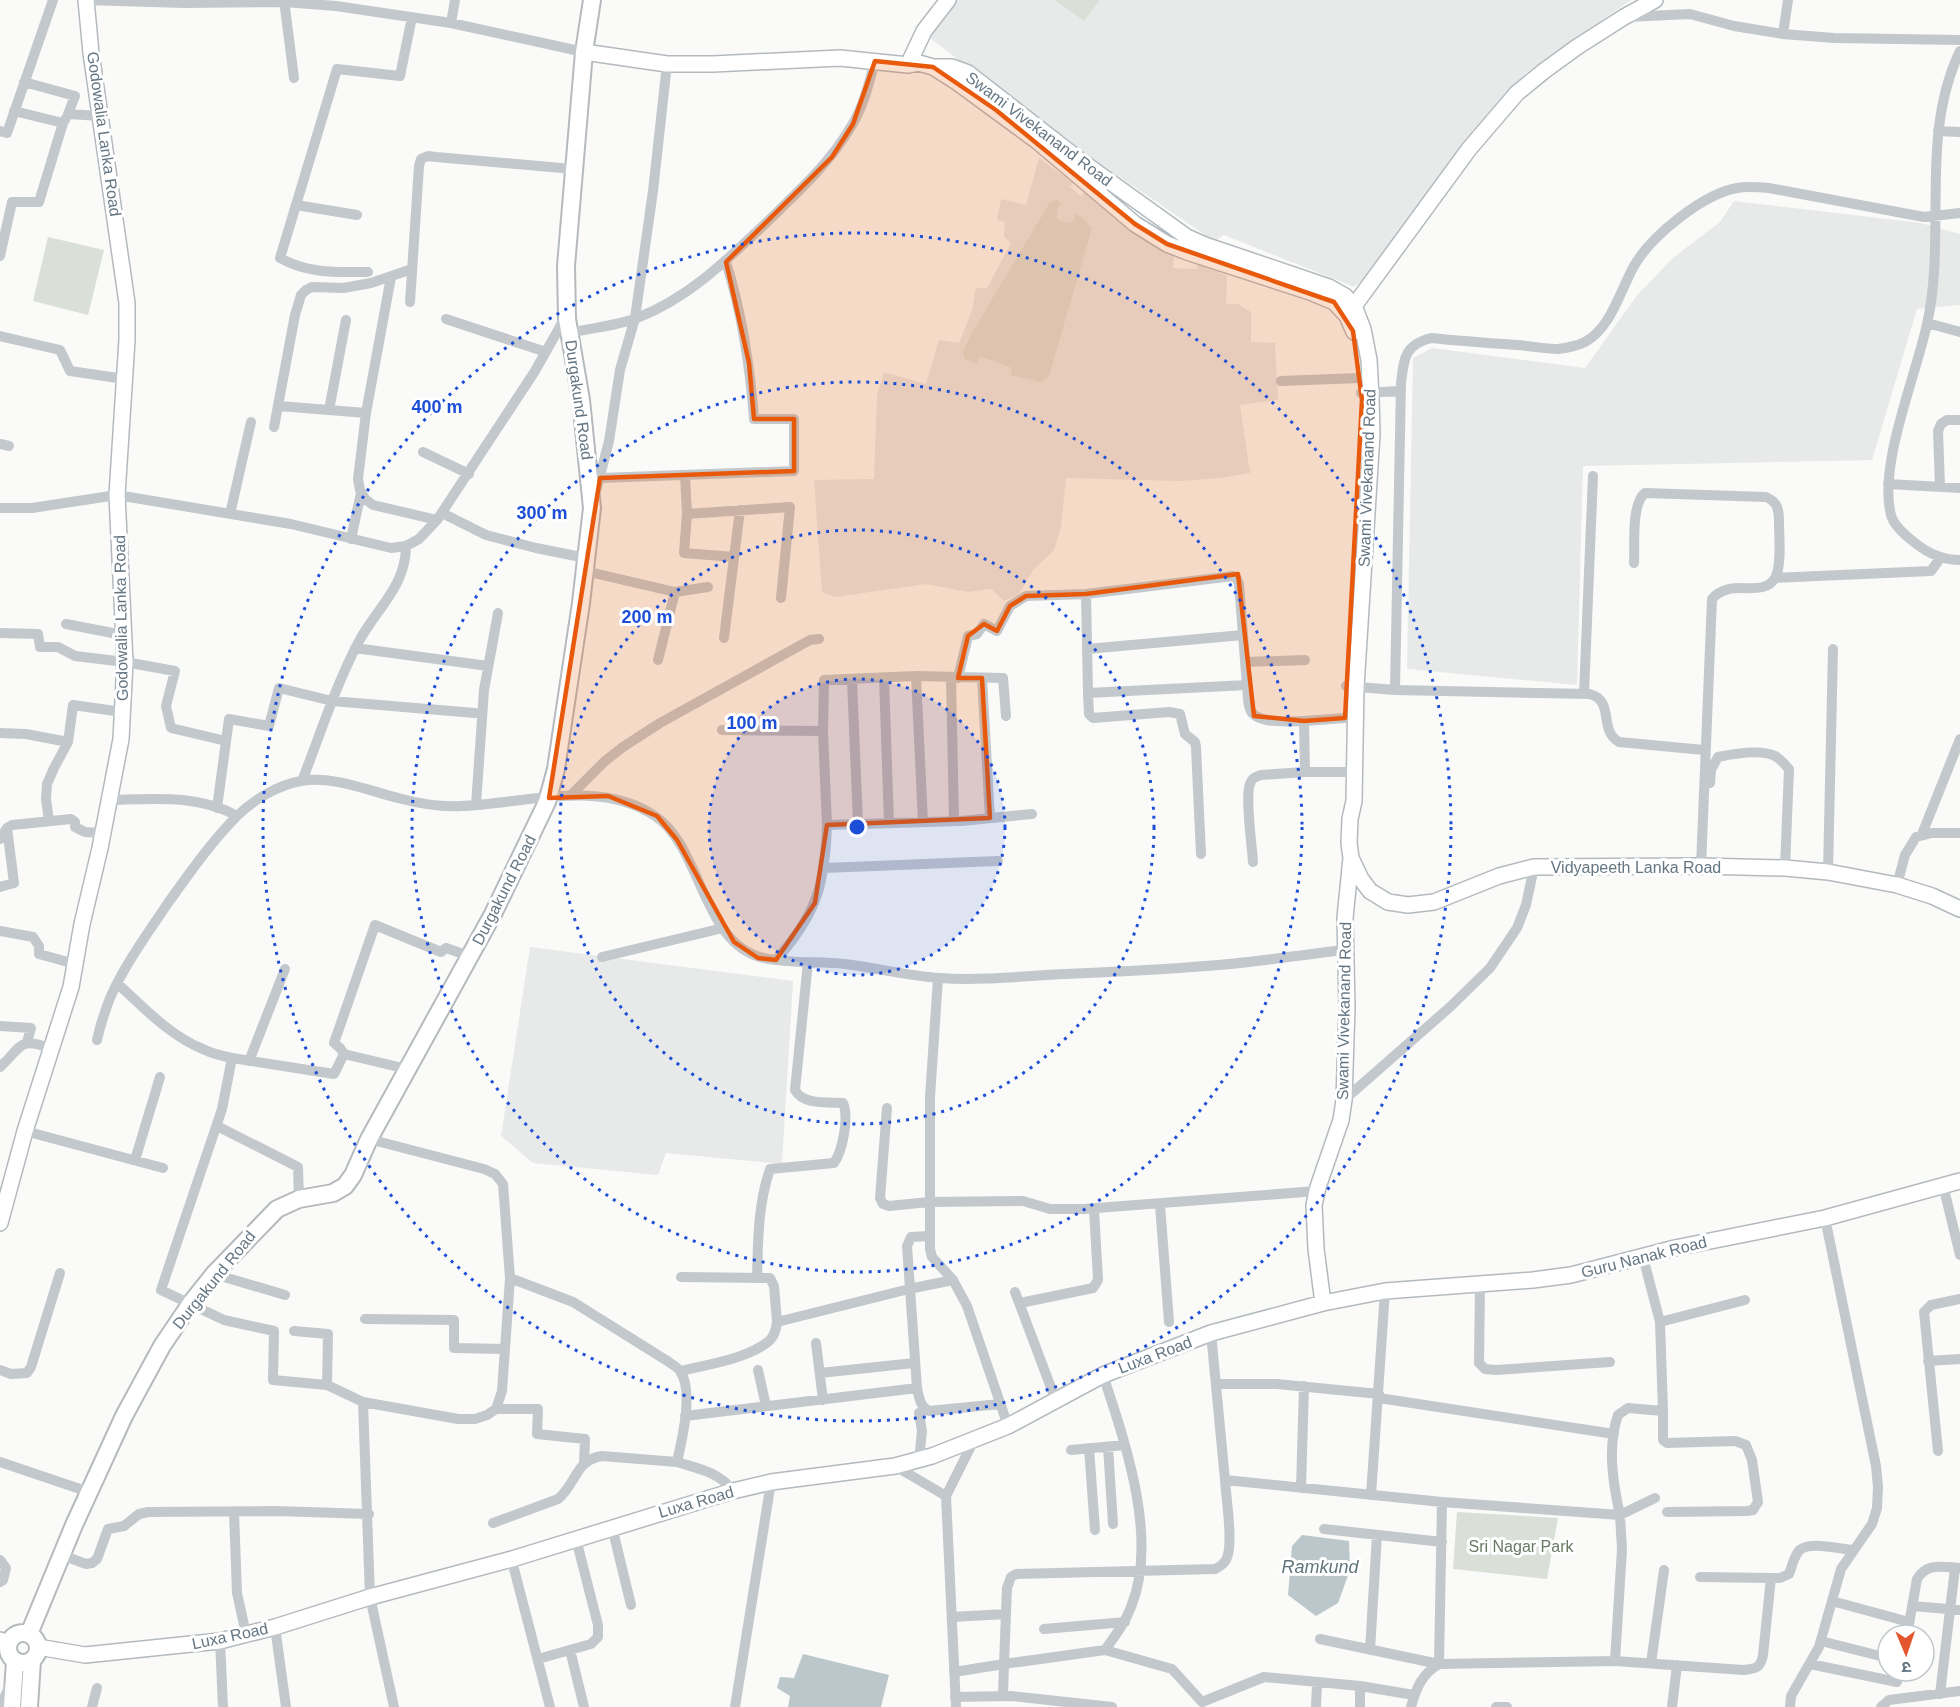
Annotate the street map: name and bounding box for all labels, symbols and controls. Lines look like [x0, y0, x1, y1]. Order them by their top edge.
street label: Godowalia Lanka Road [84, 50, 124, 218]
street label: Swami Vivekanand Road [963, 69, 1115, 189]
street label: Durgakund Road [562, 339, 596, 461]
street label: Swami Vivekanand Road [1355, 389, 1379, 567]
text: 400 m [411, 397, 463, 417]
text: 300 m [516, 503, 568, 523]
street label: Godowalia Lanka Road [111, 535, 131, 701]
text: 200 m [621, 607, 673, 627]
text: 100 m [726, 713, 778, 733]
centre of rings [847, 817, 867, 837]
street label: Durgakund Road [469, 832, 539, 948]
street label: Vidyapeeth Lanka Road [1551, 859, 1721, 876]
street label: Swami Vivekanand Road [1334, 922, 1354, 1100]
street label: Durgakund Road [169, 1228, 259, 1332]
street label: Guru Nanak Road [1579, 1233, 1709, 1281]
street label: Luxa Road [1116, 1333, 1194, 1377]
street label: Luxa Road [656, 1483, 736, 1521]
park label: Sri Nagar Park [1469, 1538, 1574, 1555]
water label: Ramkund [1281, 1557, 1360, 1577]
street label: Luxa Road [190, 1620, 270, 1652]
north arrow [1876, 1623, 1936, 1683]
text: उ [1901, 1659, 1911, 1676]

